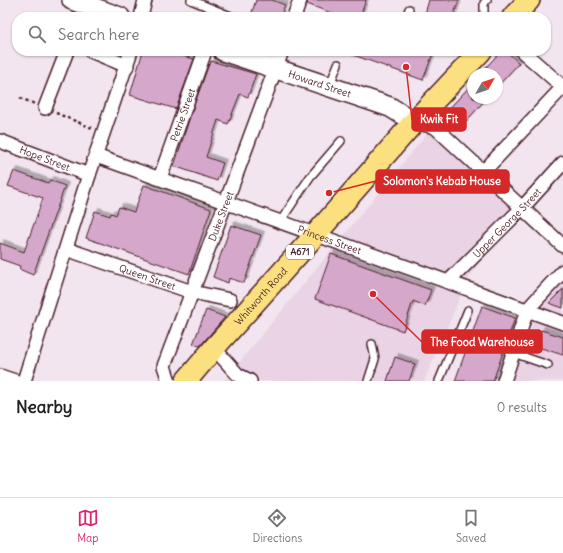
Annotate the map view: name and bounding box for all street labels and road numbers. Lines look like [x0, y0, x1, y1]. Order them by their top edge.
street label: Howard Street [286, 67, 353, 101]
street label: Petrie Street [167, 86, 198, 143]
street label: Hope Street [18, 143, 72, 174]
street label: Upper George Street [470, 185, 544, 261]
street label: Duke Street [206, 189, 237, 243]
street label: Princess Street [296, 223, 364, 258]
road number: A671 [286, 245, 314, 259]
street label: Queen Street [117, 262, 178, 293]
street label: Whitworth Road [232, 265, 290, 328]

